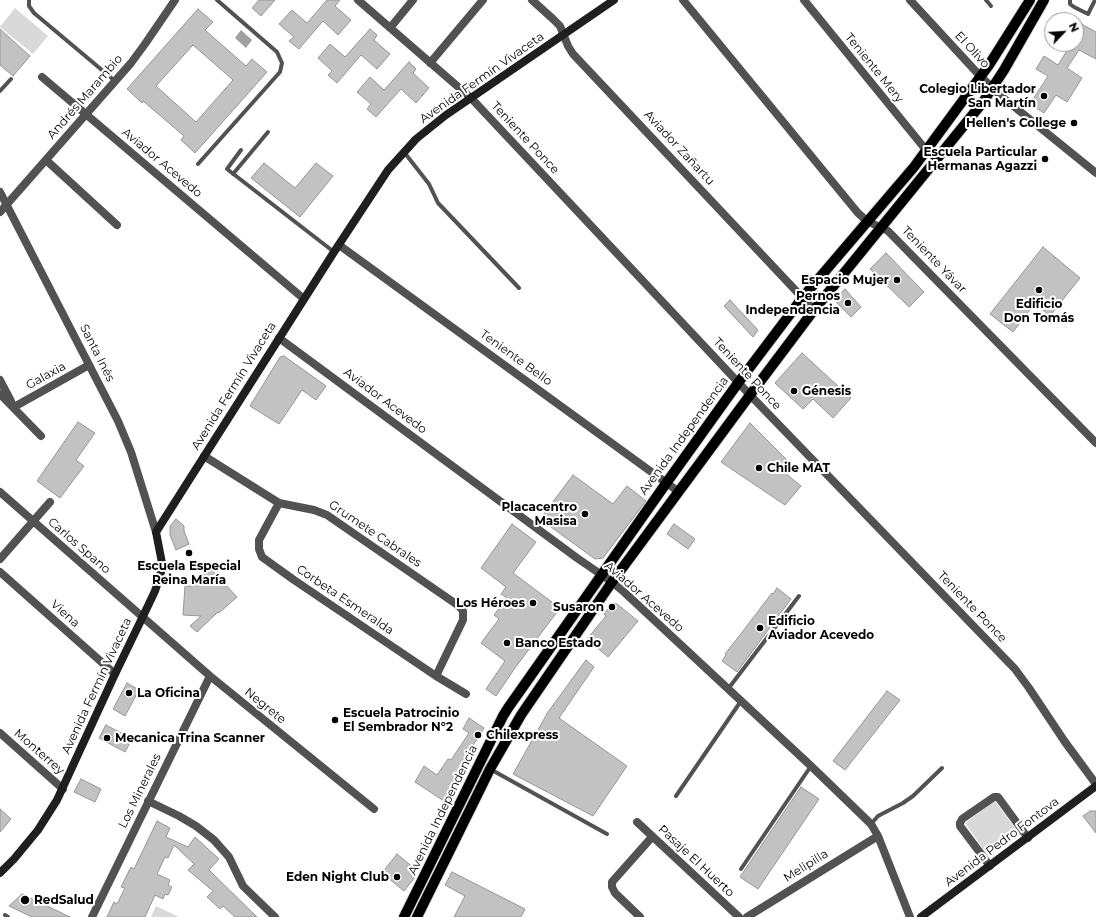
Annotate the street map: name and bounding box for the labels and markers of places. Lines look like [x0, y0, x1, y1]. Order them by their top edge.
place label: Colegio Libertador San Martín [919, 82, 1036, 110]
marker: Colegio Libertador San Martín [1039, 91, 1049, 101]
place label: Hellen's College [966, 116, 1066, 130]
marker: Hellen's College [1069, 118, 1079, 128]
place label: Escuela Particular Hermanas Agazzi [924, 145, 1037, 173]
marker: Escuela Particular Hermanas Agazzi [1040, 154, 1050, 164]
place label: Espacio Mujer [801, 273, 889, 287]
marker: Espacio Mujer [892, 275, 902, 285]
marker: Edificio Don Tomás [1034, 285, 1044, 295]
place label: Pernos Independencia [745, 289, 840, 317]
place label: Edificio Don Tomás [1004, 297, 1074, 325]
marker: Pernos Independencia [843, 298, 853, 308]
place label: Génesis [802, 384, 851, 398]
marker: Génesis [789, 386, 799, 396]
place label: Chile MAT [767, 461, 830, 475]
marker: Chile MAT [754, 463, 764, 473]
place label: Placacentro Masisa [502, 500, 577, 528]
marker: Placacentro Masisa [580, 509, 590, 519]
marker: Escuela Especial Reina María [184, 548, 194, 558]
place label: Escuela Especial Reina María [137, 559, 241, 587]
place label: Los Héroes [456, 596, 525, 610]
marker: Los Héroes [528, 598, 538, 608]
place label: Susaron [553, 600, 604, 614]
marker: Susaron [607, 602, 617, 612]
place label: Edificio Aviador Acevedo [768, 614, 874, 642]
marker: Edificio Aviador Acevedo [755, 623, 765, 633]
place label: Banco Estado [515, 636, 601, 650]
marker: Banco Estado [502, 638, 512, 648]
place label: La Oficina [137, 686, 200, 700]
marker: La Oficina [124, 688, 134, 698]
place label: Escuela Patrocinio El Sembrador N°2 [343, 706, 459, 734]
marker: Escuela Patrocinio El Sembrador N°2 [330, 715, 340, 725]
place label: Chilexpress [486, 728, 558, 742]
marker: Chilexpress [473, 730, 483, 740]
place label: Mecanica Trina Scanner [115, 731, 265, 745]
marker: Mecanica Trina Scanner [102, 733, 112, 743]
place label: Eden Night Club [286, 870, 389, 884]
marker: Eden Night Club [392, 872, 402, 882]
place label: RedSalud [34, 893, 94, 907]
marker: RedSalud [19, 894, 31, 906]

